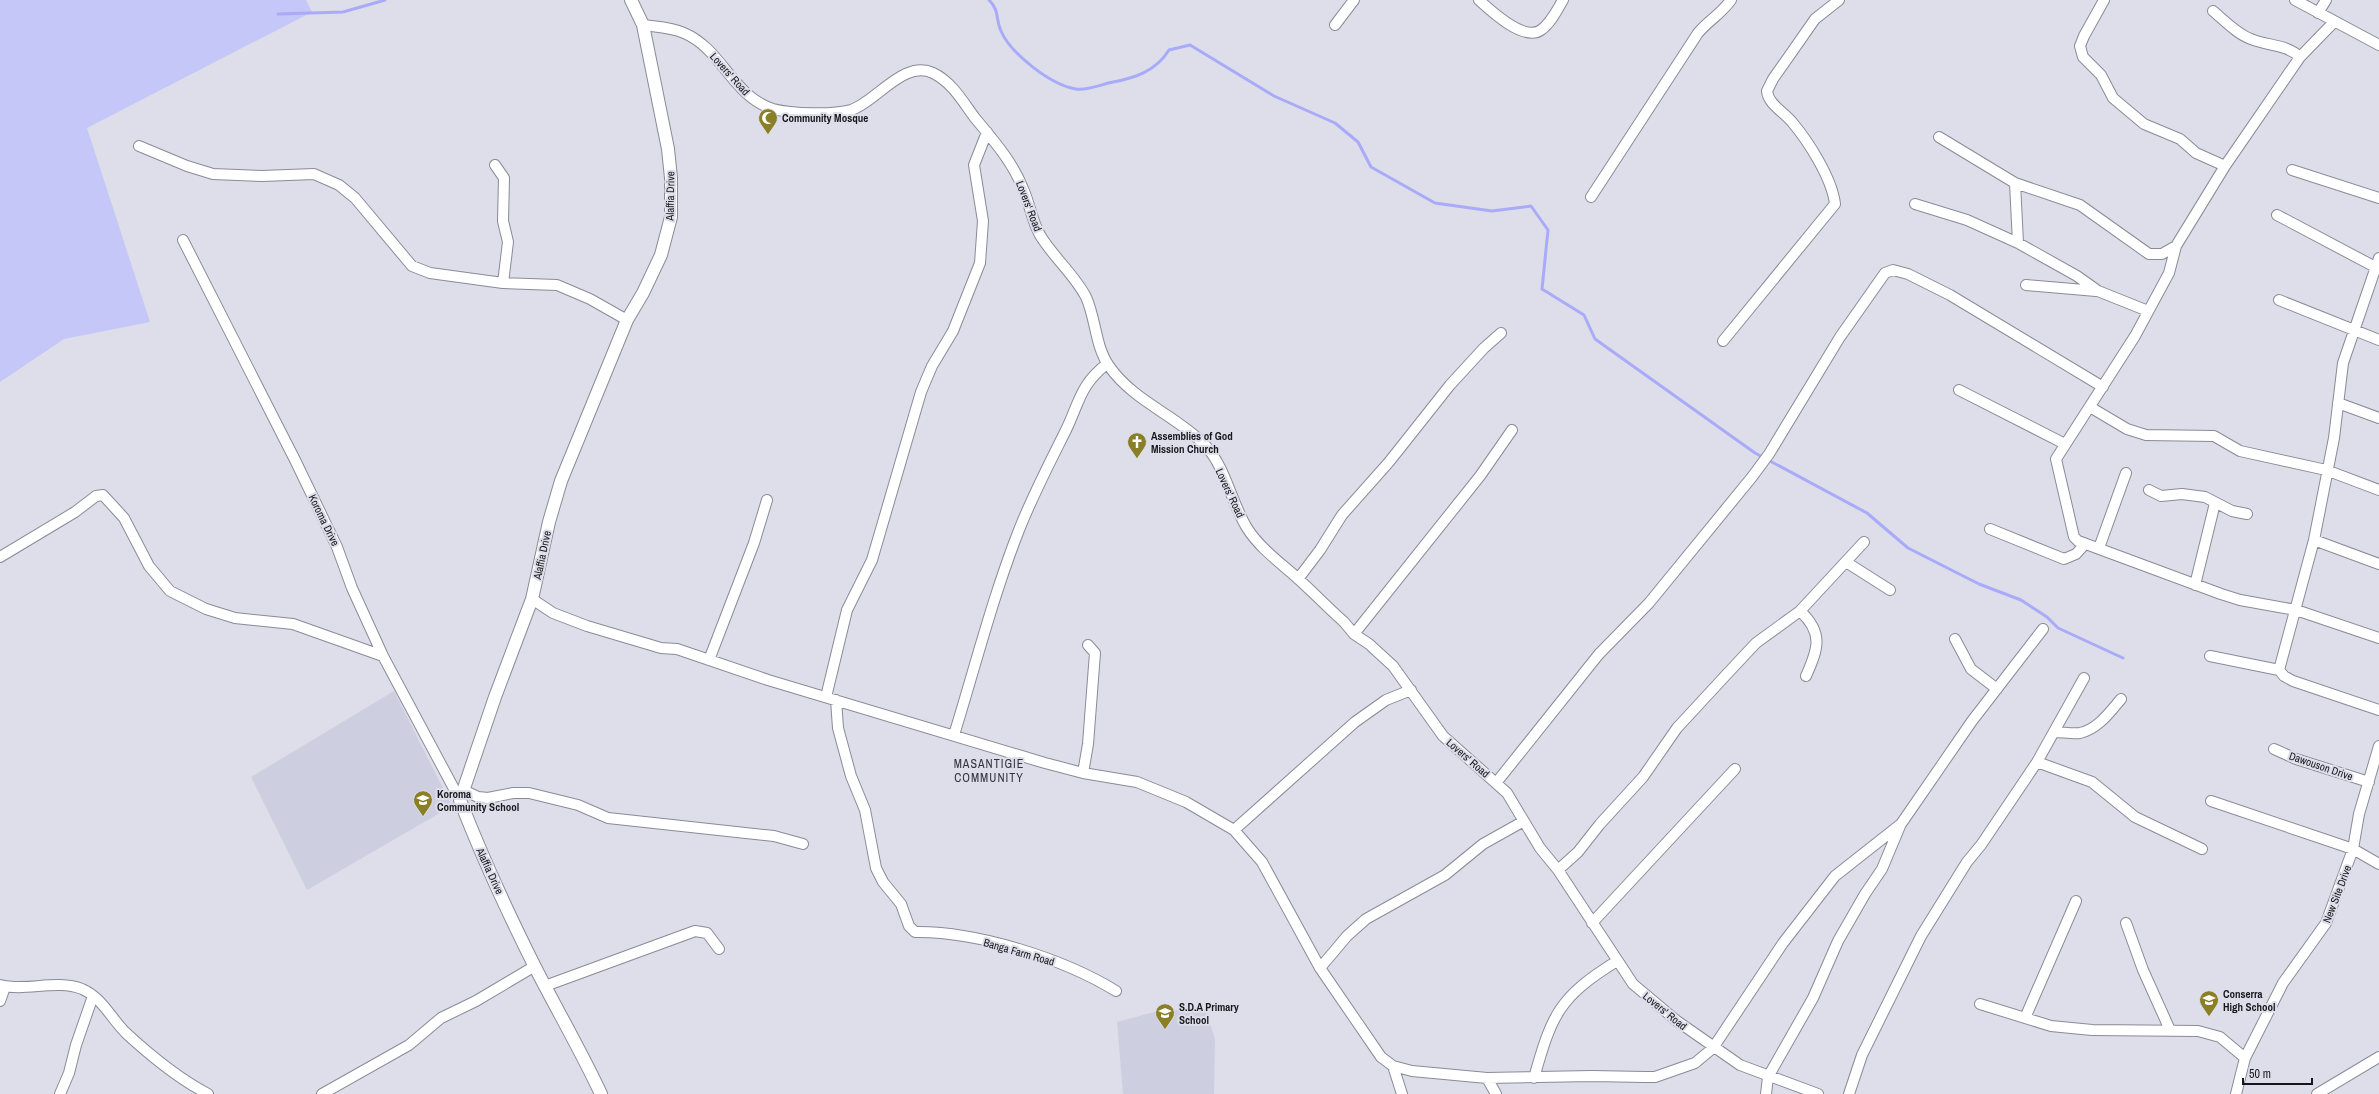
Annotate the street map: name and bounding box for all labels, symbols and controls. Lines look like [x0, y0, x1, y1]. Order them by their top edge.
street label: Lovers' Road [707, 50, 753, 98]
mosque icon: Community Mosque [757, 107, 779, 135]
place label: Community Mosque [782, 111, 868, 125]
street label: Alaffia Drive [663, 171, 677, 222]
street label: Lovers' Road [1013, 179, 1045, 233]
place label: Assemblies of God Mission Church [1151, 429, 1233, 456]
church icon: Assemblies of God Mission Church [1126, 431, 1148, 459]
street label: Lovers' Road [1212, 466, 1248, 520]
street label: Koroma Drive [306, 492, 342, 548]
street label: Alaffia Drive [530, 529, 554, 582]
street label: Lovers' Road [1443, 735, 1493, 781]
street label: Dawouson Drive [2287, 749, 2355, 783]
district label: MASANTIGIE COMMUNITY [954, 756, 1024, 786]
place label: Koroma Community School [437, 787, 519, 814]
school or university icon: Koroma Community School [412, 789, 434, 817]
street label: Alaffia Drive [473, 845, 507, 896]
street label: New Site Drive [2320, 863, 2354, 925]
street label: Banga Farm Road [982, 935, 1056, 969]
place label: Conserra High School [2223, 987, 2276, 1014]
street label: Lovers' Road [1640, 989, 1690, 1033]
school or university icon: Conserra High School [2198, 989, 2220, 1017]
place label: S.D.A Primary School [1179, 1000, 1239, 1027]
school or university icon: S.D.A Primary School [1154, 1002, 1176, 1030]
scale bar [2243, 1060, 2312, 1086]
text: 50 m [2249, 1066, 2271, 1082]

